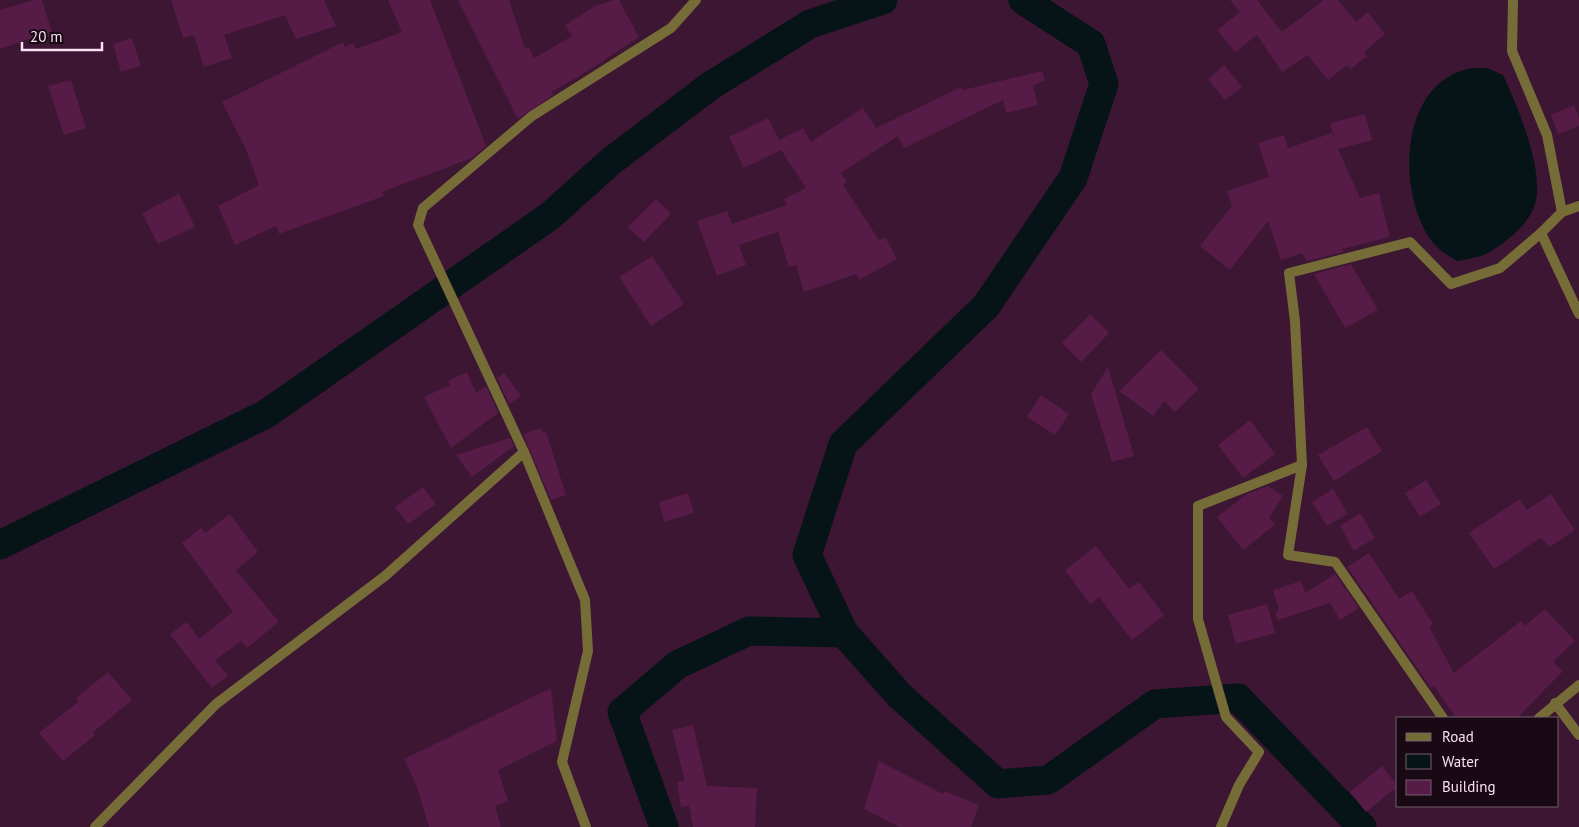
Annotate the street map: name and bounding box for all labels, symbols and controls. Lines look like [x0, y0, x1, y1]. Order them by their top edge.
scale bar [22, 20, 102, 52]
text: 20 m [30, 27, 63, 46]
legend [1396, 717, 1559, 807]
text: Road [1442, 727, 1474, 746]
text: Water [1442, 752, 1479, 771]
text: Building [1442, 777, 1496, 796]

